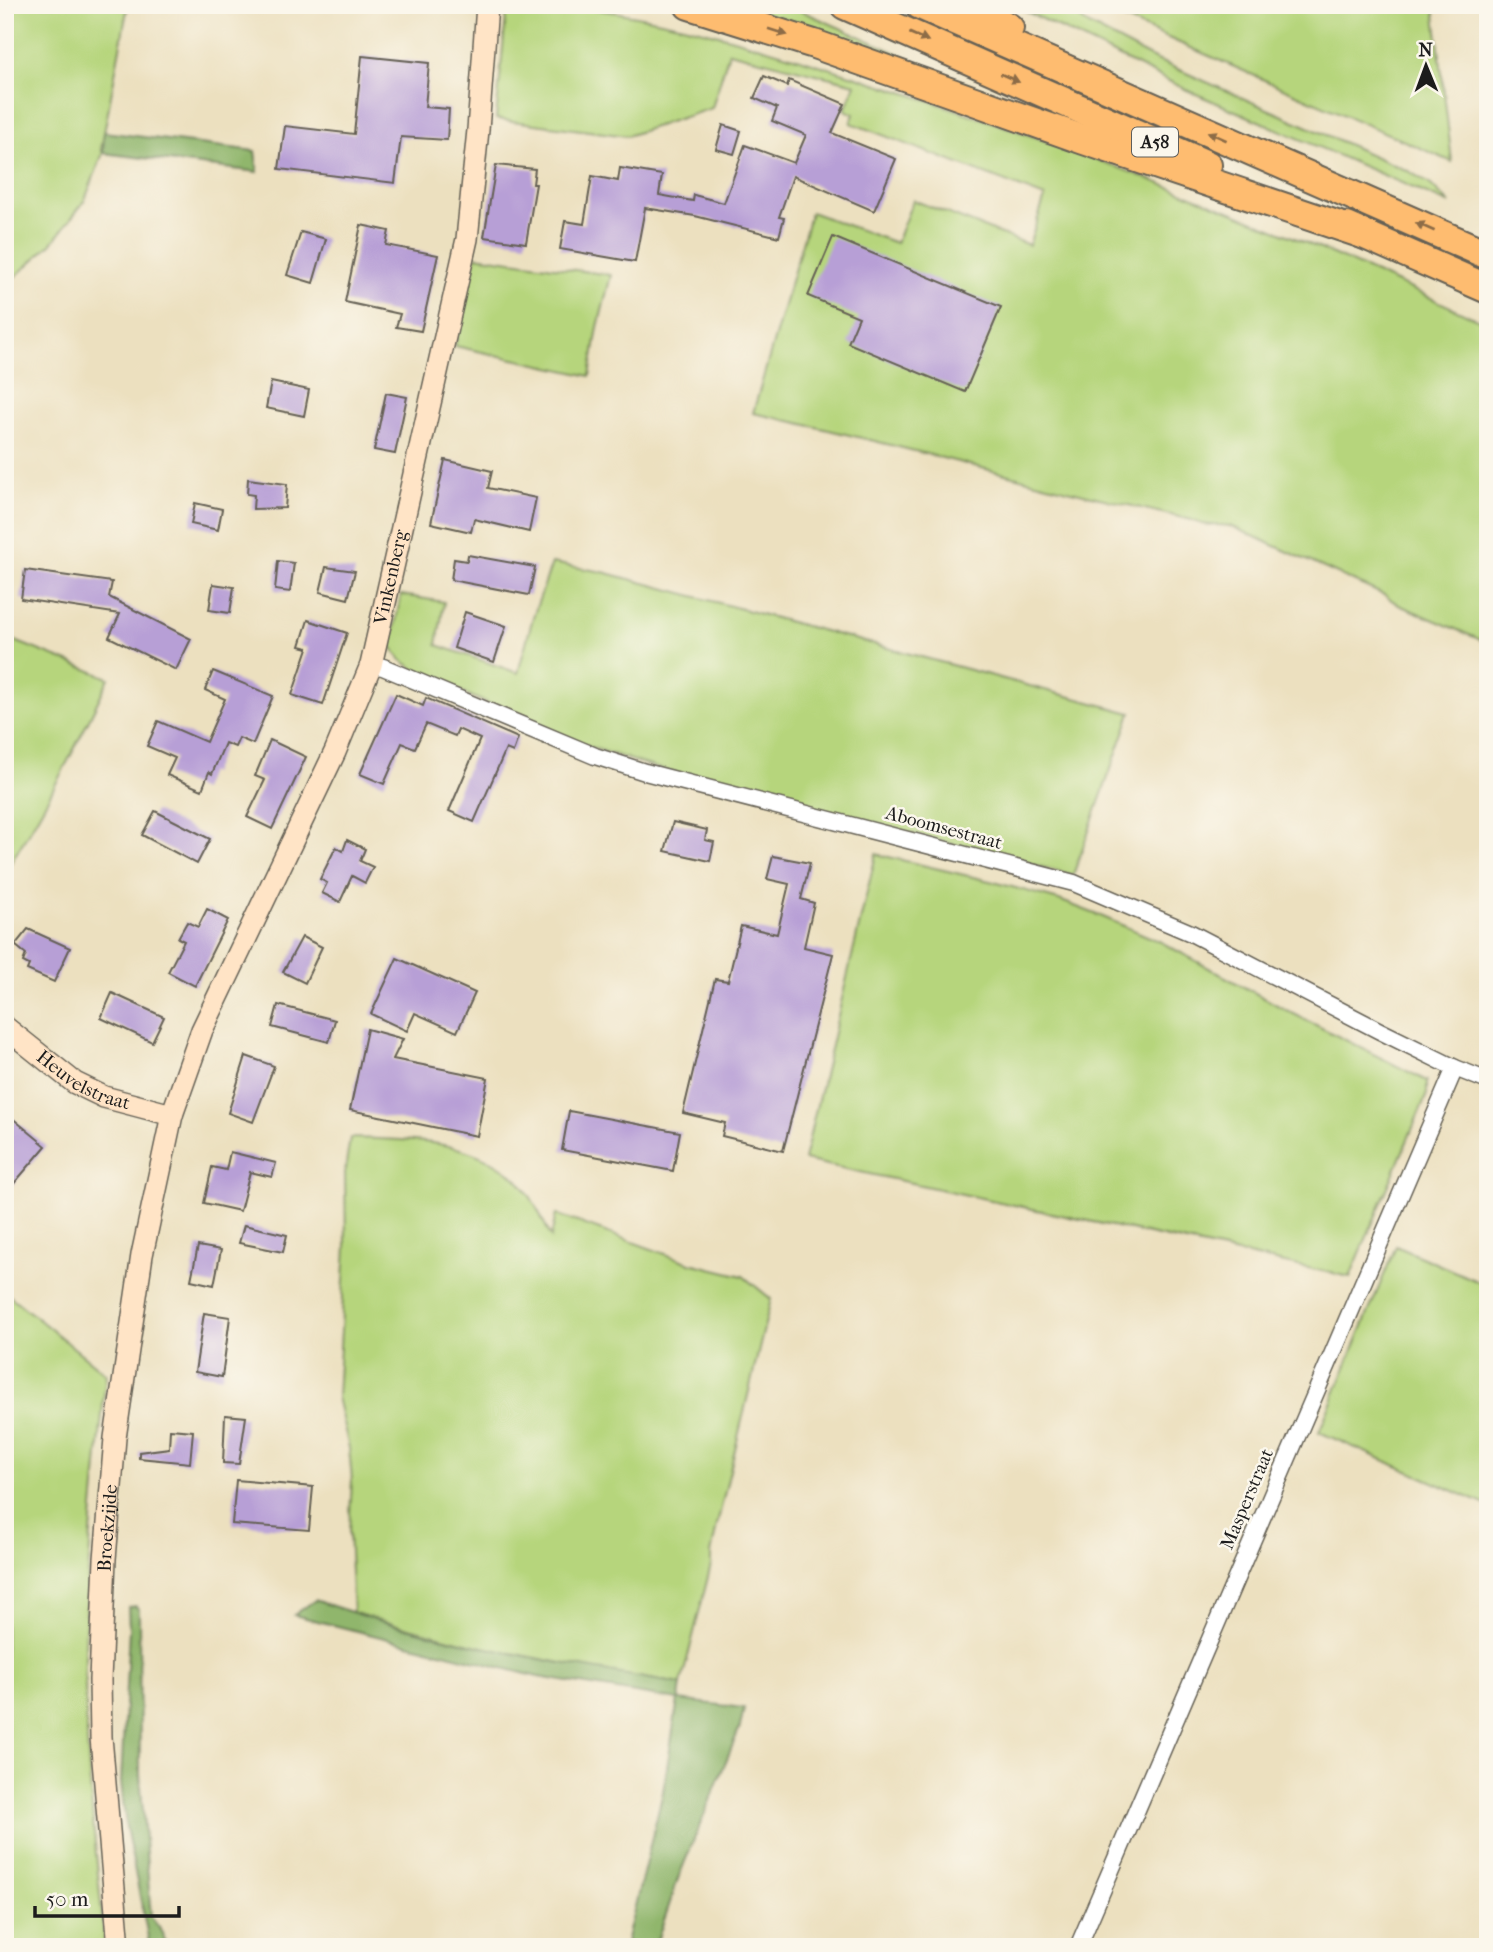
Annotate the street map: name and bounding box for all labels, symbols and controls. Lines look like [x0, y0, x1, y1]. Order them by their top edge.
one-way arrow [767, 28, 788, 38]
one-way arrow [909, 31, 929, 43]
north arrow [1392, 32, 1462, 102]
text: N [1418, 39, 1434, 61]
one-way arrow [1000, 72, 1021, 83]
road number: A58 [1132, 127, 1178, 156]
one-way arrow [1206, 130, 1227, 141]
one-way arrow [1415, 221, 1435, 233]
street label: Vinkenberg [369, 527, 412, 628]
street label: Aboomsestraat [882, 802, 1005, 854]
street label: Heuvelstraat [32, 1046, 133, 1114]
street label: Masperstraat [1216, 1445, 1278, 1553]
street label: Broekzijde [93, 1483, 122, 1572]
scale bar [35, 1875, 178, 1919]
text: 50 m [46, 1887, 89, 1911]

